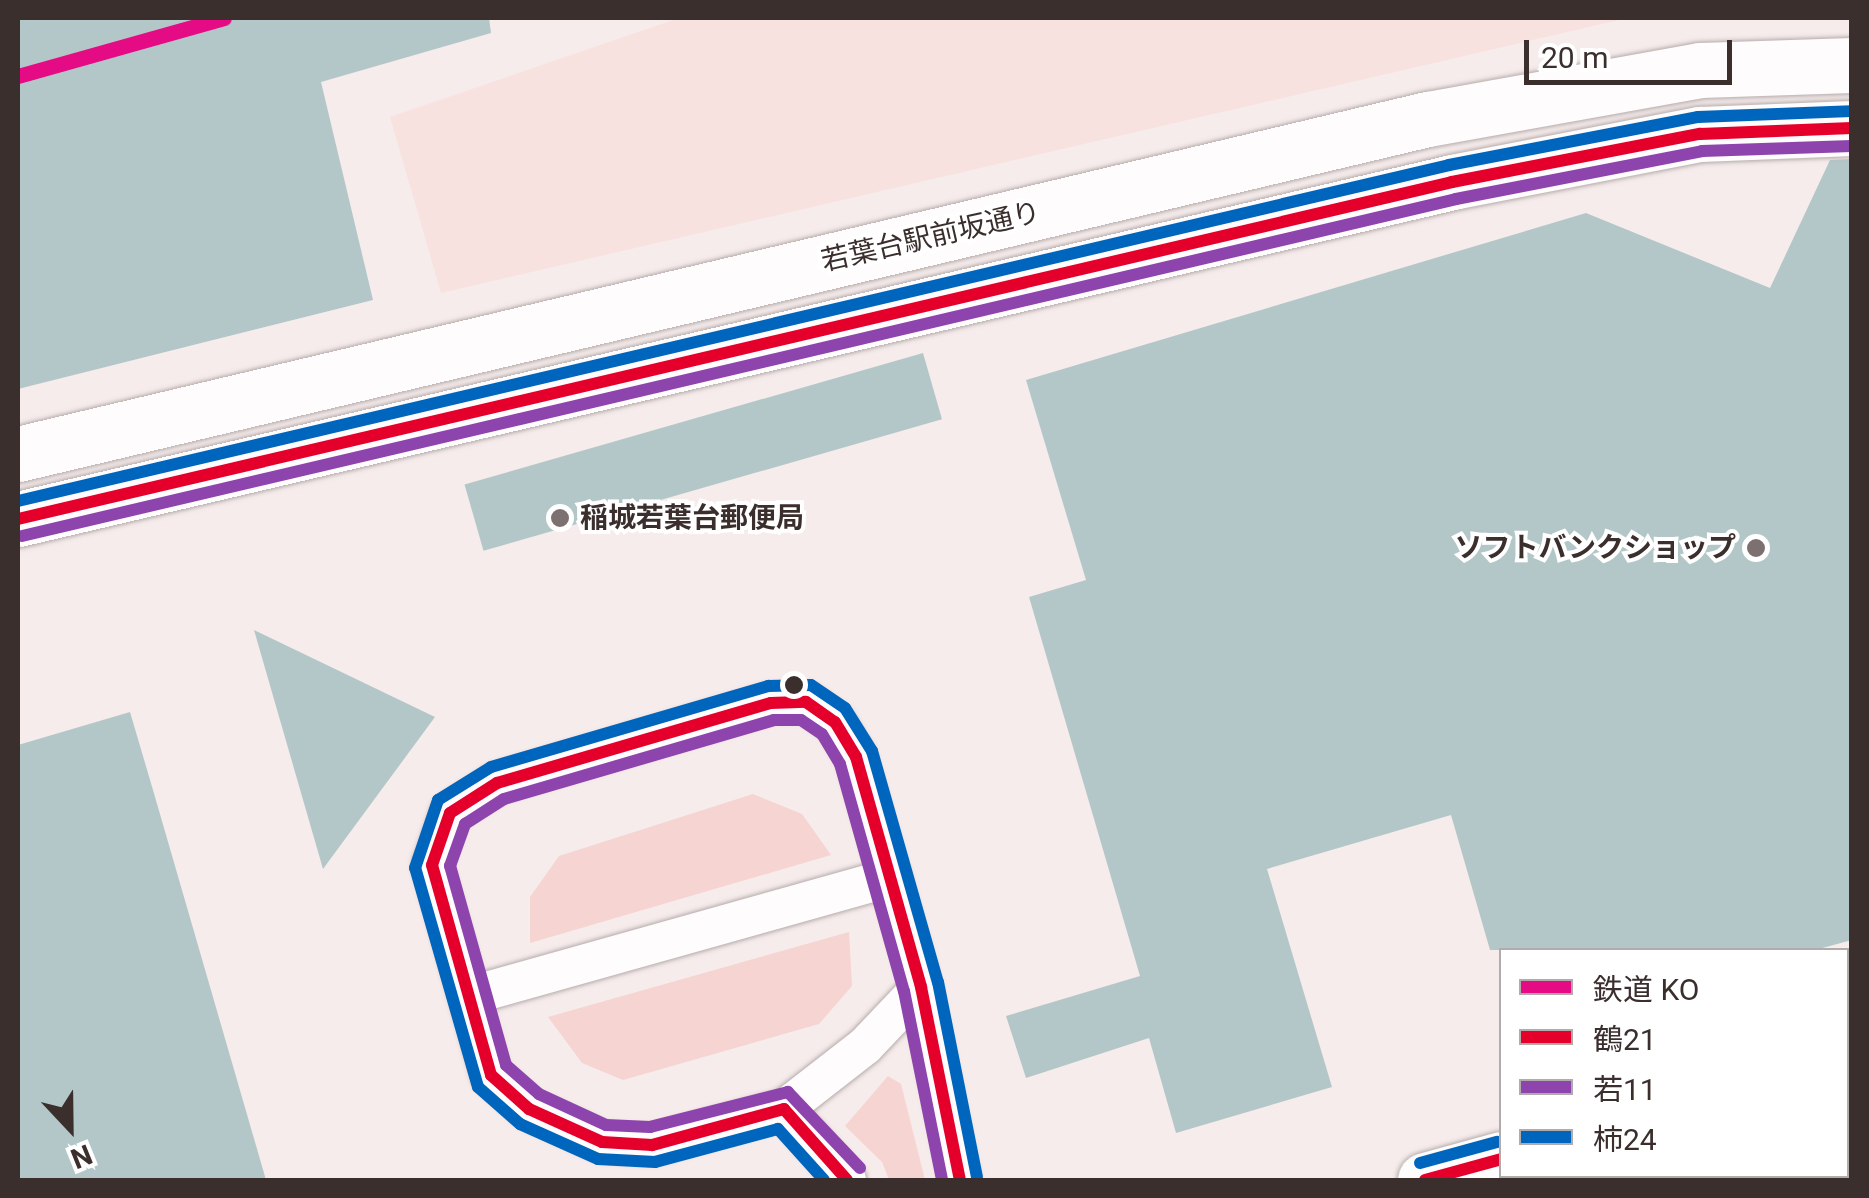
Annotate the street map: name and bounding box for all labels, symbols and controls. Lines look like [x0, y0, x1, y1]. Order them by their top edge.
scale bar [1529, 20, 1736, 82]
text: 20 m [1541, 40, 1608, 75]
street label: 若葉台駅前坂通り [818, 195, 1044, 279]
place label: 稲城若葉台郵便局 [580, 501, 804, 535]
marker: 稲城若葉台郵便局 [549, 507, 571, 529]
place label: ソフトバンクショップ [1456, 531, 1736, 565]
marker: ソフトバンクショップ [1745, 537, 1767, 559]
unlabelled marker [784, 675, 804, 695]
legend [1499, 948, 1849, 1178]
text: 鉄道 KO [1593, 972, 1699, 1007]
text: 鶴21 [1593, 1022, 1657, 1057]
text: 若11 [1593, 1072, 1657, 1107]
north arrow [20, 1078, 120, 1178]
text: 柿24 [1593, 1122, 1657, 1157]
text: N [66, 1137, 97, 1175]

